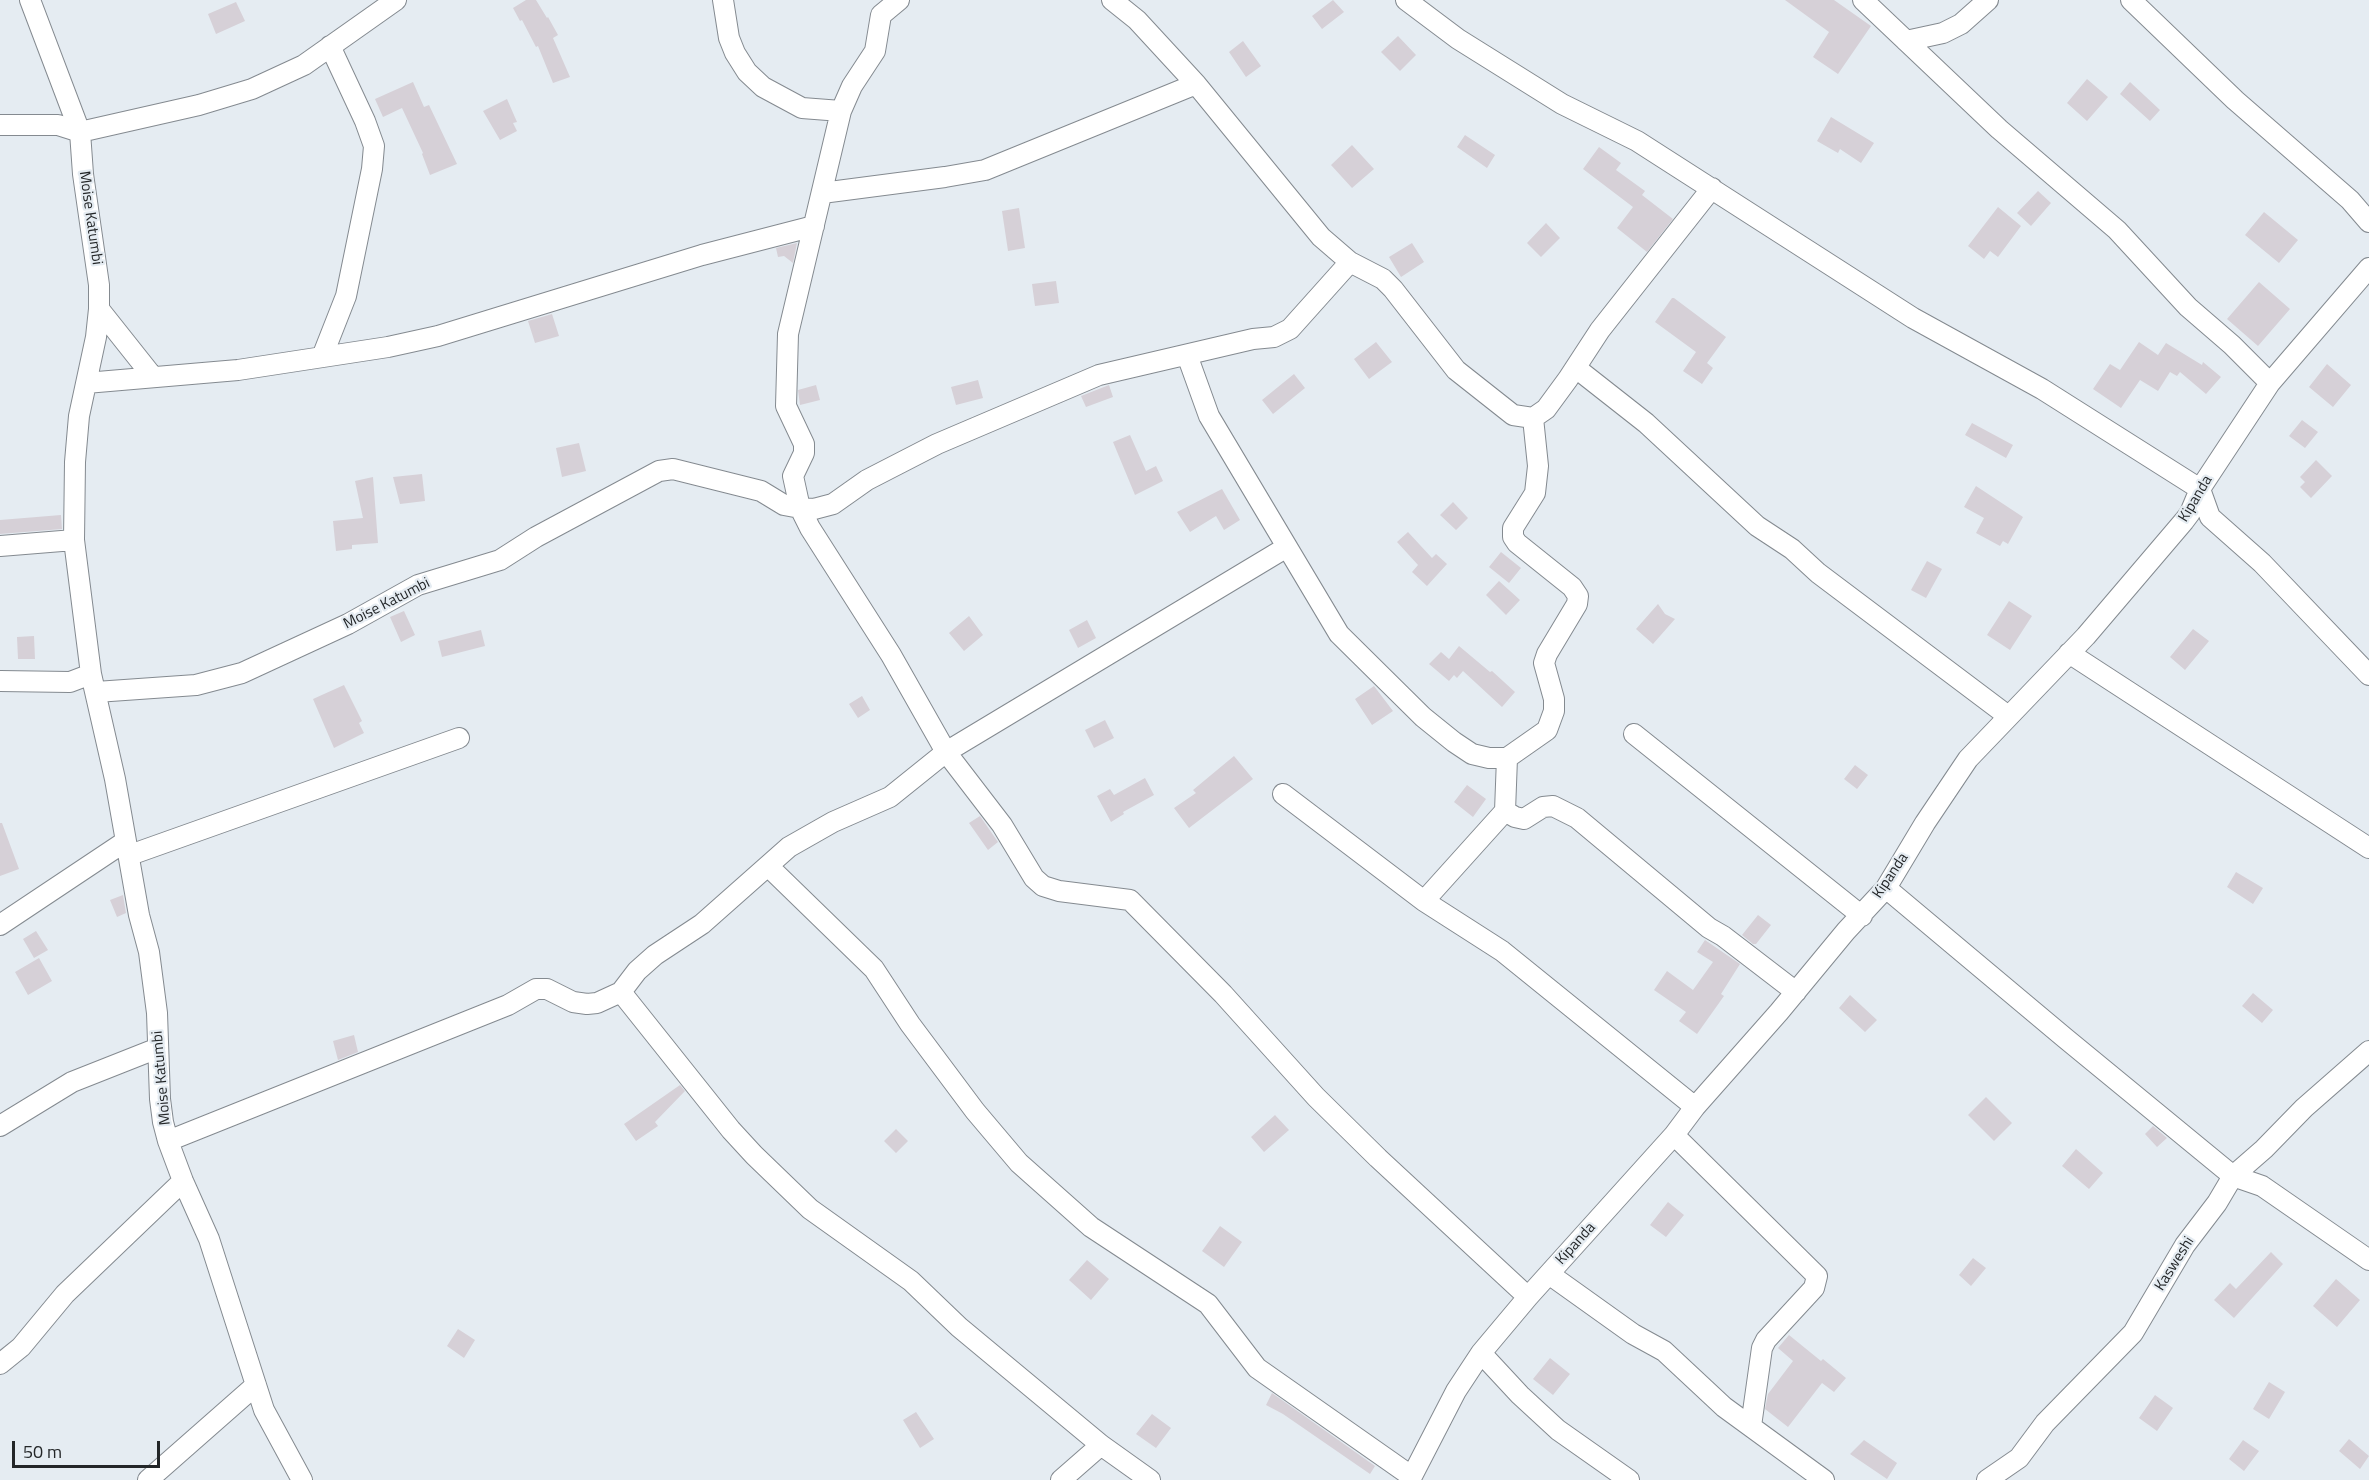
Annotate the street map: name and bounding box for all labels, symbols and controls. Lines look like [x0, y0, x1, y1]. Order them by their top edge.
street label: Moise Katumbi [75, 170, 105, 266]
street label: Kipanda [2175, 473, 2217, 525]
street label: Moise Katumbi [341, 575, 433, 633]
street label: Kipanda [1869, 850, 1913, 902]
street label: Moise Katumbi [149, 1030, 175, 1126]
street label: Kipanda [1552, 1219, 1600, 1269]
street label: Kasweshi [2151, 1234, 2199, 1294]
scale bar [15, 1429, 164, 1467]
text: 50 m [23, 1438, 62, 1465]

